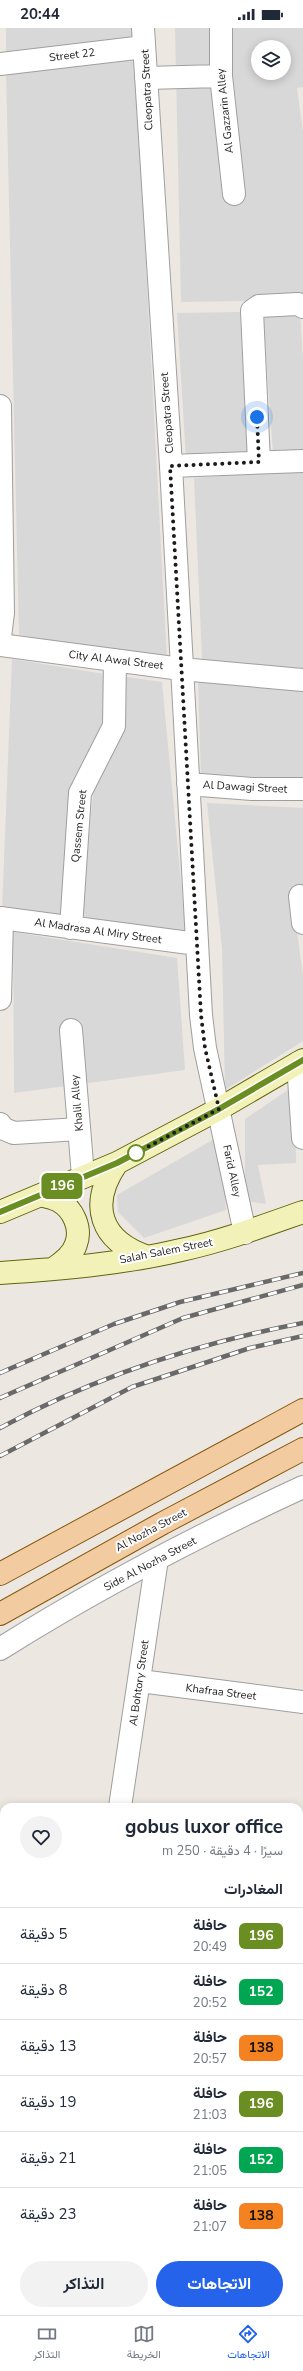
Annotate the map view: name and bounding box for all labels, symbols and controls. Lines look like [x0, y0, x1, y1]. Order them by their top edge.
text: 20:44 [20, 4, 60, 24]
map controls [251, 40, 291, 80]
button: layers [251, 40, 291, 80]
street label: Street 22 [48, 45, 96, 65]
street label: Cleopatra Street [137, 49, 157, 131]
street label: Al Gazzarin Alley [213, 67, 237, 154]
street label: Cleopatra Street [157, 372, 177, 454]
your location [247, 407, 267, 427]
street label: City Al Awal Street [68, 647, 164, 673]
street label: Al Dawagi Street [202, 777, 288, 797]
street label: Qassem Street [68, 789, 90, 863]
street label: Al Madrasa Al Miry Street [33, 915, 163, 947]
street label: Khalil Alley [67, 1074, 87, 1132]
street label: Farid Alley [219, 1143, 245, 1199]
unlabelled marker [127, 1144, 145, 1162]
line badge: 196 [39, 1173, 85, 1199]
text: 196 [49, 1176, 75, 1195]
street label: Salah Salem Street [118, 1235, 214, 1267]
street label: Al Nozha Street [113, 1505, 189, 1555]
street label: Side Al Nozha Street [101, 1533, 199, 1595]
street label: Al Bohtory Street [126, 1639, 152, 1727]
street label: Khafraa Street [185, 1680, 257, 1704]
text: gobus luxor office [125, 1814, 283, 1840]
button: heart [20, 1816, 62, 1858]
text: سيرًا · 4 دقيقة · 250 m [162, 1842, 283, 1860]
text: المغادرات [224, 1879, 283, 1899]
text: حافلة [193, 1915, 227, 1935]
text: 5 دقيقة [20, 1924, 68, 1944]
text: 196 [248, 1926, 274, 1945]
text: 20:49 [193, 1938, 227, 1956]
text: حافلة [193, 1971, 227, 1991]
text: 8 دقيقة [20, 1980, 68, 2000]
text: 152 [248, 1982, 274, 2001]
text: 20:52 [193, 1994, 227, 2012]
text: حافلة [193, 2027, 227, 2047]
text: 13 دقيقة [20, 2036, 77, 2056]
text: 138 [248, 2038, 274, 2057]
text: 20:57 [193, 2050, 227, 2068]
text: حافلة [193, 2083, 227, 2103]
text: 19 دقيقة [20, 2092, 77, 2112]
text: 196 [248, 2094, 274, 2113]
text: 21:03 [193, 2106, 227, 2124]
text: حافلة [193, 2139, 227, 2159]
text: 21 دقيقة [20, 2148, 77, 2168]
text: 152 [248, 2150, 274, 2169]
text: 21:05 [193, 2162, 227, 2180]
text: حافلة [193, 2195, 227, 2215]
text: 23 دقيقة [20, 2204, 77, 2224]
text: 138 [248, 2206, 274, 2225]
text: 21:07 [193, 2218, 227, 2236]
button: التذاكر [20, 2261, 148, 2307]
button: الاتجاهات [156, 2261, 283, 2307]
tab: التذاكر [33, 2323, 60, 2364]
tab: الخريطة [127, 2323, 161, 2364]
tab: الاتجاهات [227, 2323, 270, 2364]

